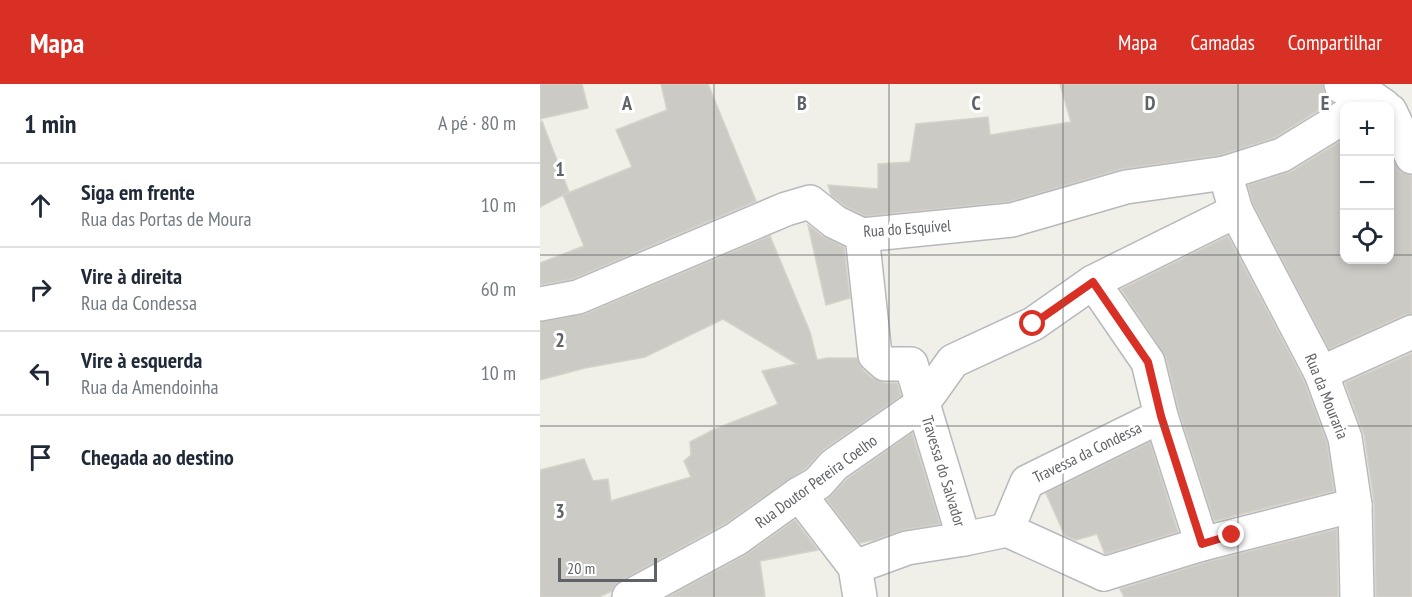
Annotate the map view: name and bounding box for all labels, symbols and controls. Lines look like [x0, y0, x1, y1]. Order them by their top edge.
text: Mapa [30, 24, 84, 61]
text: Mapa [1118, 29, 1157, 56]
text: Camadas [1190, 29, 1255, 56]
text: Compartilhar [1288, 29, 1382, 56]
text: A [621, 90, 633, 116]
text: B [797, 90, 807, 116]
text: C [971, 90, 981, 116]
text: D [1145, 90, 1156, 116]
text: E [1321, 90, 1329, 116]
map controls [1340, 102, 1394, 264]
button: + [1340, 102, 1394, 156]
text: 1 min [24, 107, 77, 140]
text: A pé · 80 m [438, 110, 516, 136]
text: 1 [555, 156, 565, 182]
button: − [1340, 156, 1394, 210]
text: Siga em frente [81, 178, 195, 206]
icon: ahead [24, 189, 57, 222]
text: 10 m [481, 192, 516, 218]
text: Rua das Portas de Moura [81, 206, 251, 232]
button: locate [1340, 210, 1394, 264]
street label: Rua do Esquível [863, 215, 952, 241]
text: Vire à direita [81, 262, 182, 290]
icon: right [24, 273, 57, 306]
text: 60 m [481, 276, 516, 302]
text: Rua da Condessa [81, 290, 197, 316]
route start [1019, 310, 1045, 336]
text: 2 [555, 327, 565, 353]
text: Vire à esquerda [81, 346, 202, 374]
street label: Rua da Mouraria [1301, 350, 1353, 442]
icon: left [24, 357, 57, 390]
text: 10 m [481, 360, 516, 386]
text: Rua da Amendoinha [81, 374, 219, 400]
street label: Travessa do Salvador [918, 413, 971, 530]
street label: Travessa da Condessa [1029, 417, 1145, 487]
street label: Rua Doutor Pereira Coelho [751, 430, 881, 532]
icon: arrive [24, 441, 57, 474]
text: Chegada ao destino [81, 443, 234, 471]
text: 3 [555, 498, 565, 524]
route end [1218, 521, 1244, 547]
scale bar [558, 555, 657, 582]
text: 20 m [567, 558, 595, 578]

